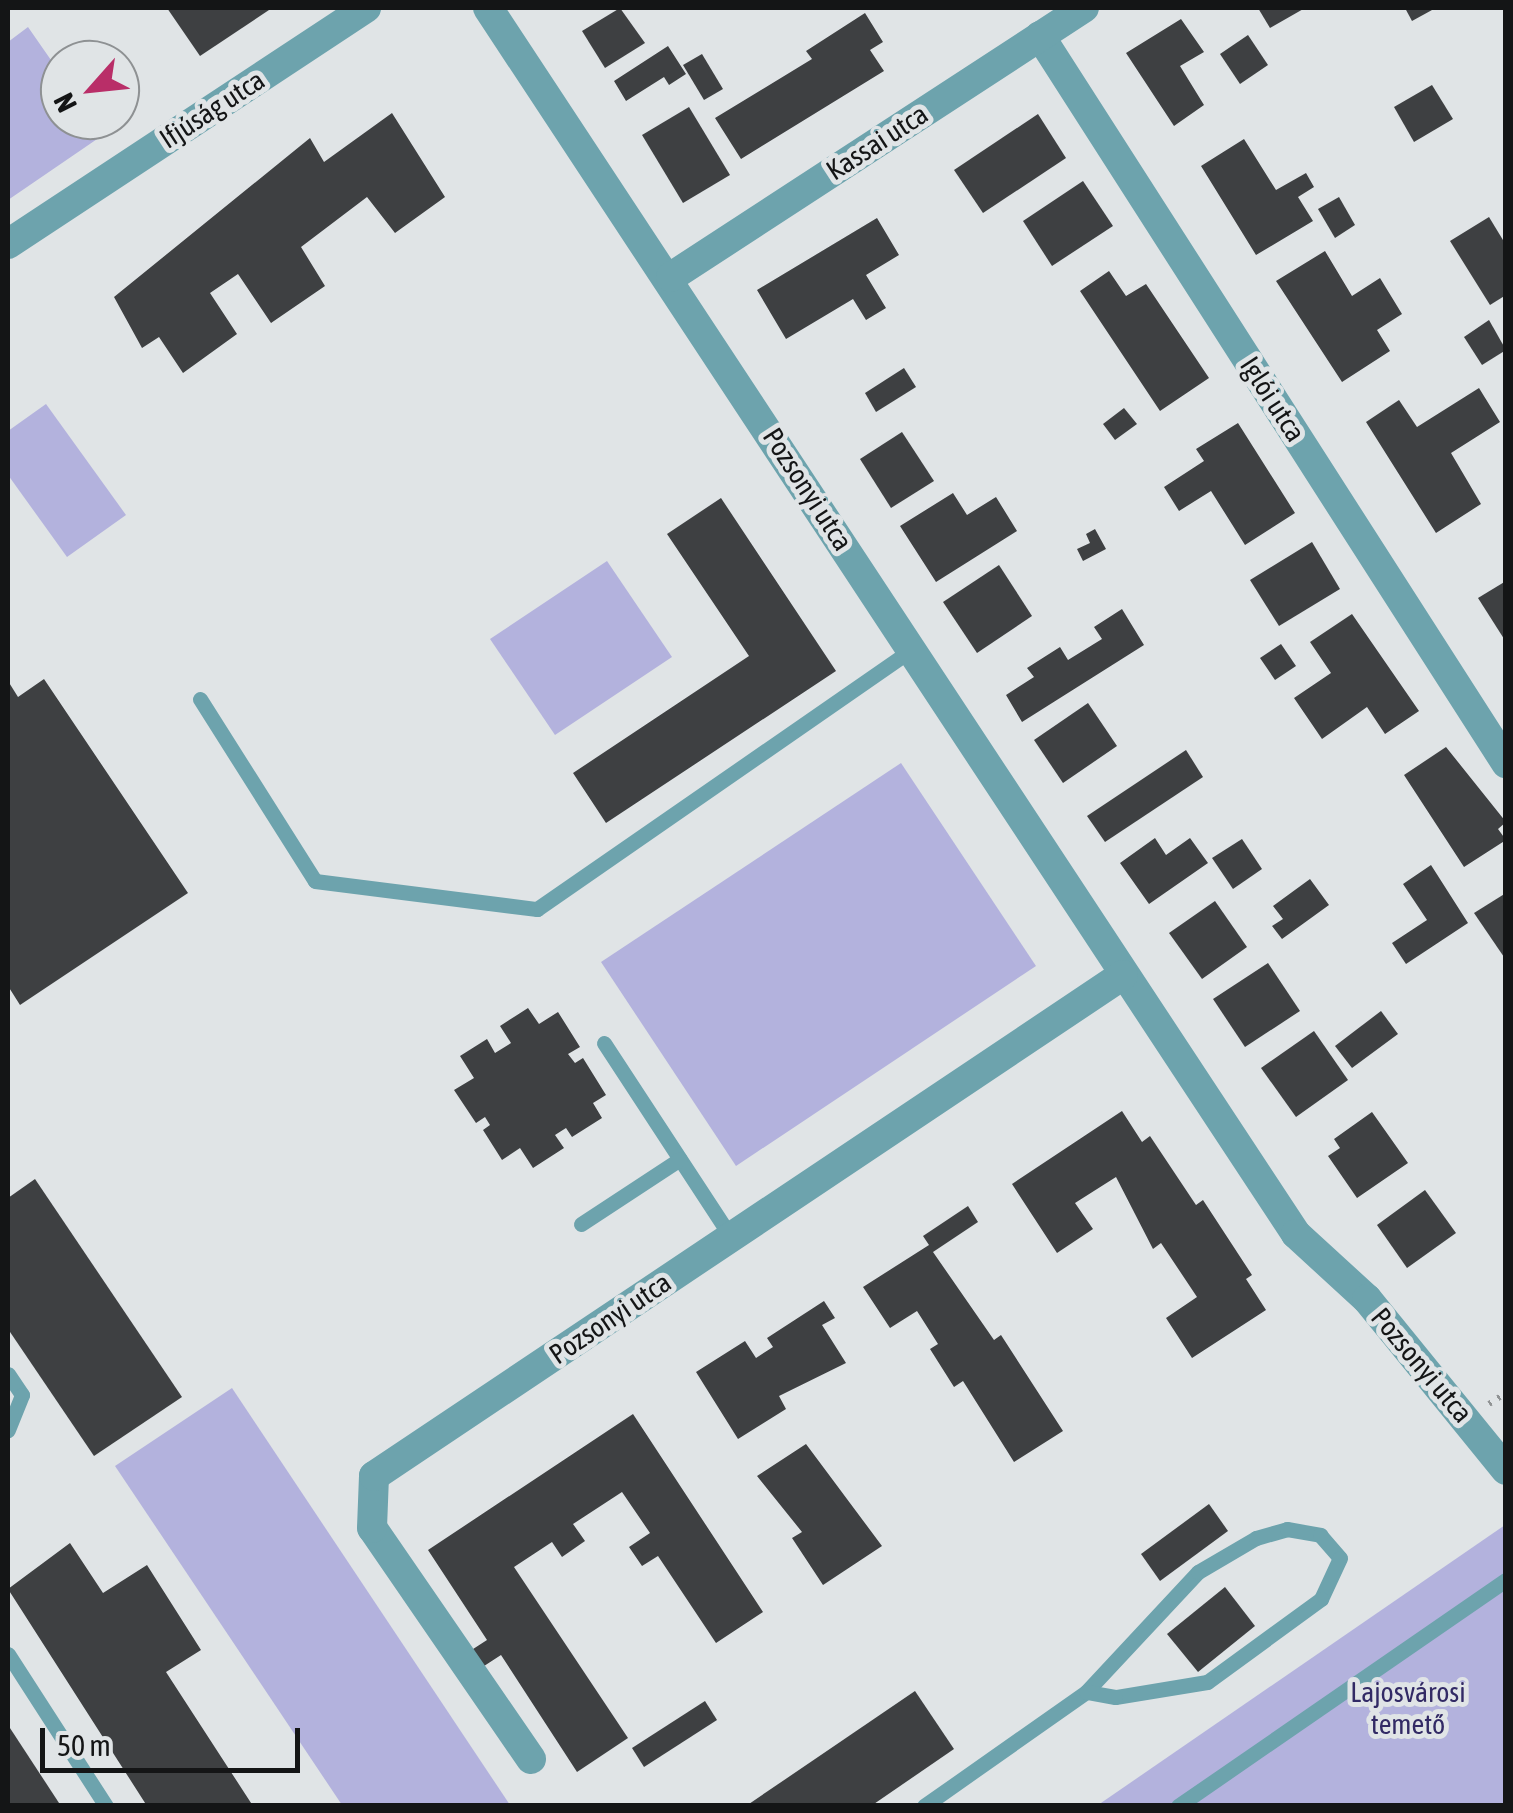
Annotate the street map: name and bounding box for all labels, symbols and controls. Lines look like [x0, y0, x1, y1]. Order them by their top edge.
north arrow [40, 40, 140, 140]
street label: Ifjúság utca [153, 63, 271, 155]
text: N [47, 88, 83, 117]
street label: Kassai utca [820, 97, 934, 187]
street label: Iglói utca [1233, 350, 1313, 448]
street label: Pozsonyi utca [756, 421, 860, 557]
street label: Pozsonyi utca [543, 1265, 677, 1371]
street label: Pozsonyi utca [1364, 1301, 1480, 1429]
park label: Lajosvárosi temető [1350, 1675, 1466, 1741]
scale bar [45, 1708, 305, 1770]
text: 50 m [57, 1728, 111, 1762]

